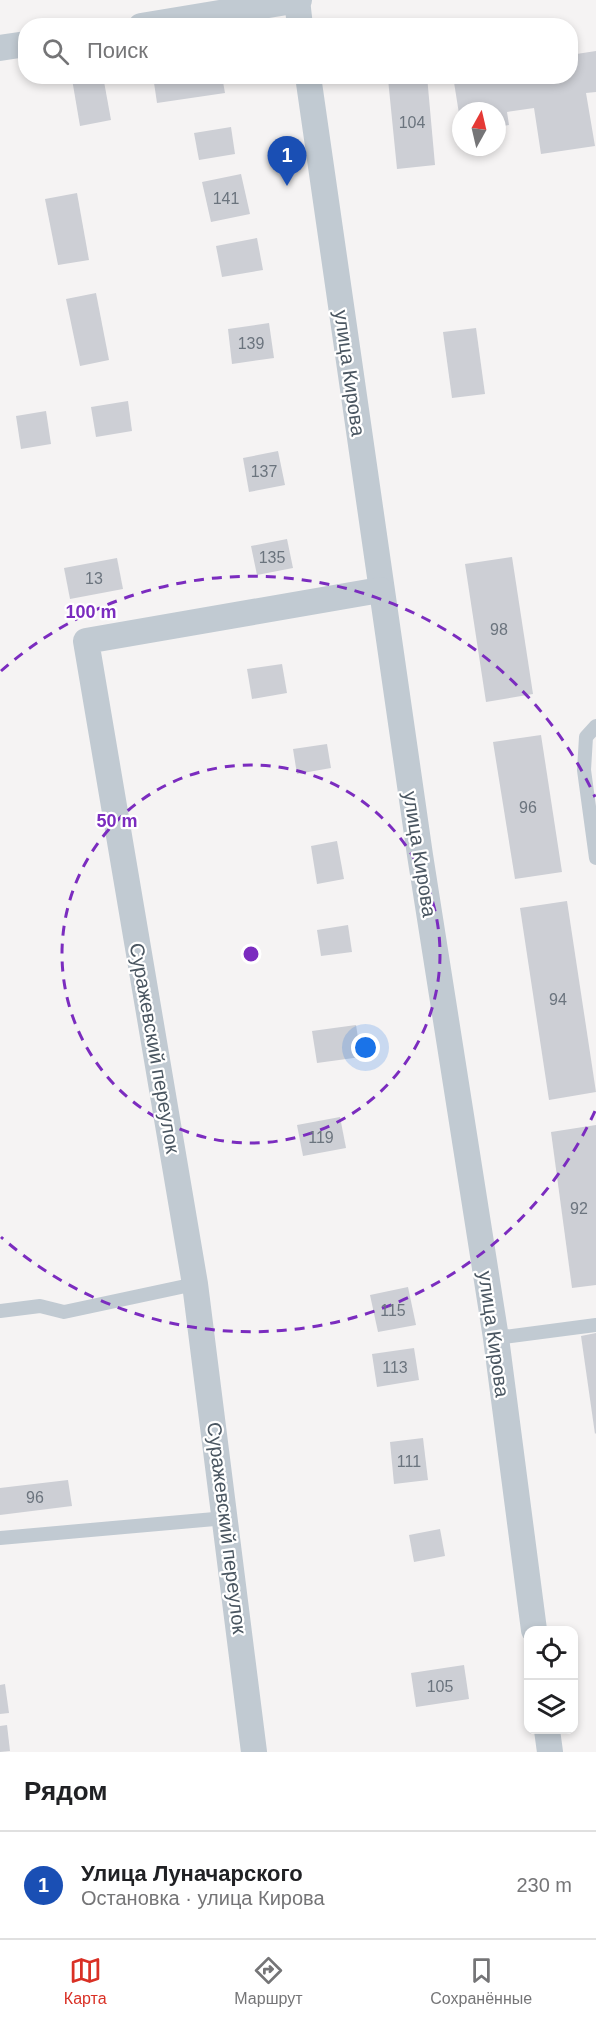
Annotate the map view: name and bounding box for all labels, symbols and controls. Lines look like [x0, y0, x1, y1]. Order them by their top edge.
search box [18, 18, 578, 84]
icon: search [39, 35, 72, 68]
text: Поиск [87, 38, 148, 63]
north arrow [452, 102, 506, 156]
house number: 104 [399, 114, 425, 131]
pin: 1 [268, 136, 306, 186]
house number: 141 [213, 190, 239, 207]
street label: улица Кирова [330, 309, 370, 438]
house number: 139 [238, 335, 264, 352]
house number: 137 [251, 463, 277, 480]
house number: 135 [259, 549, 285, 566]
house number: 13 [85, 570, 103, 587]
text: 100 m [65, 602, 117, 622]
house number: 98 [490, 621, 508, 638]
street label: улица Кирова [399, 789, 441, 919]
house number: 96 [519, 799, 537, 816]
text: 50 m [96, 811, 138, 831]
street label: Суражевский переулок [126, 941, 184, 1155]
centre of rings [241, 944, 261, 964]
house number: 94 [549, 991, 567, 1008]
your location [351, 1033, 380, 1062]
house number: 119 [308, 1129, 334, 1146]
house number: 92 [570, 1200, 588, 1217]
street label: улица Кирова [474, 1270, 514, 1399]
house number: 115 [380, 1302, 406, 1319]
house number: 113 [382, 1359, 408, 1376]
street label: Суражевский переулок [203, 1421, 251, 1635]
house number: 111 [397, 1453, 421, 1470]
house number: 96 [26, 1489, 44, 1506]
map controls [524, 1626, 578, 1734]
button: locate [524, 1626, 578, 1680]
house number: 105 [427, 1678, 453, 1695]
button: layers [524, 1680, 578, 1734]
text: Рядом [24, 1776, 107, 1806]
text: Улица Луначарского [81, 1861, 303, 1886]
text: 1 [38, 1874, 49, 1896]
text: 230 m [516, 1874, 572, 1896]
text: Остановка · улица Кирова [81, 1887, 325, 1909]
tab: Карта [64, 1954, 107, 2008]
tab: Маршрут [234, 1954, 303, 2008]
tab: Сохранённые [430, 1954, 532, 2008]

